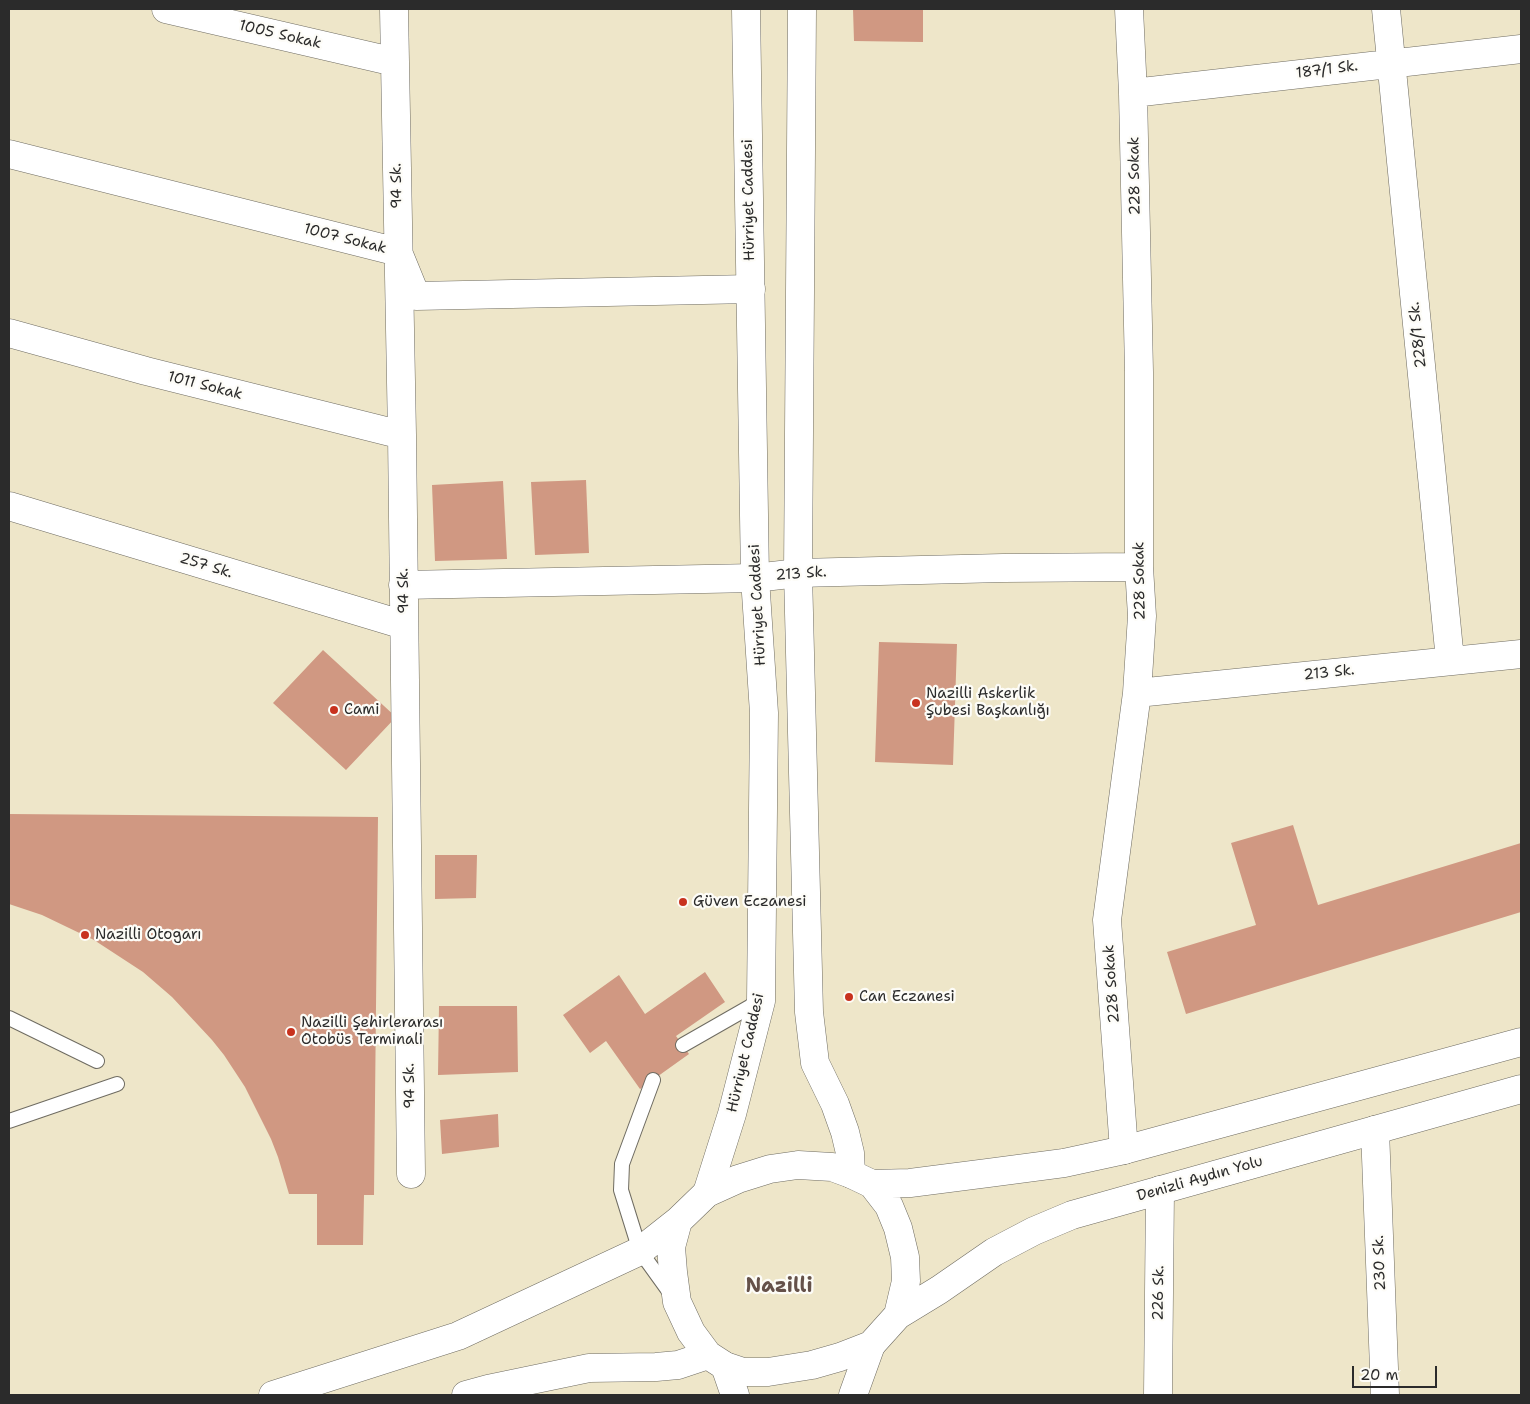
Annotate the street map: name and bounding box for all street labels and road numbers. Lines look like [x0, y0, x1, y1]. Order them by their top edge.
street label: 1005 Sokak [237, 17, 323, 53]
street label: 187/1 Sk. [1295, 57, 1359, 83]
street label: 228 Sokak [1125, 137, 1145, 215]
street label: Hürriyet Caddesi [739, 139, 759, 261]
street label: 94 Sk. [388, 163, 406, 209]
street label: 1007 Sokak [302, 220, 388, 258]
street label: 228/1 Sk. [1406, 301, 1430, 369]
street label: 1011 Sokak [166, 368, 244, 404]
street label: 228 Sokak [1130, 542, 1150, 620]
street label: Hürriyet Caddesi [746, 544, 770, 666]
street label: 257 Sk. [177, 549, 235, 583]
street label: 213 Sk. [775, 563, 827, 585]
street label: 94 Sk. [395, 568, 413, 614]
street label: 213 Sk. [1303, 661, 1355, 685]
street label: 228 Sokak [1100, 944, 1124, 1024]
street label: Hürriyet Caddesi [723, 991, 769, 1115]
street label: 94 Sk. [401, 1063, 419, 1109]
street label: Denizli Aydın Yolu [1135, 1152, 1265, 1206]
street label: 230 Sk. [1370, 1235, 1390, 1291]
street label: 226 Sk. [1150, 1265, 1168, 1321]

